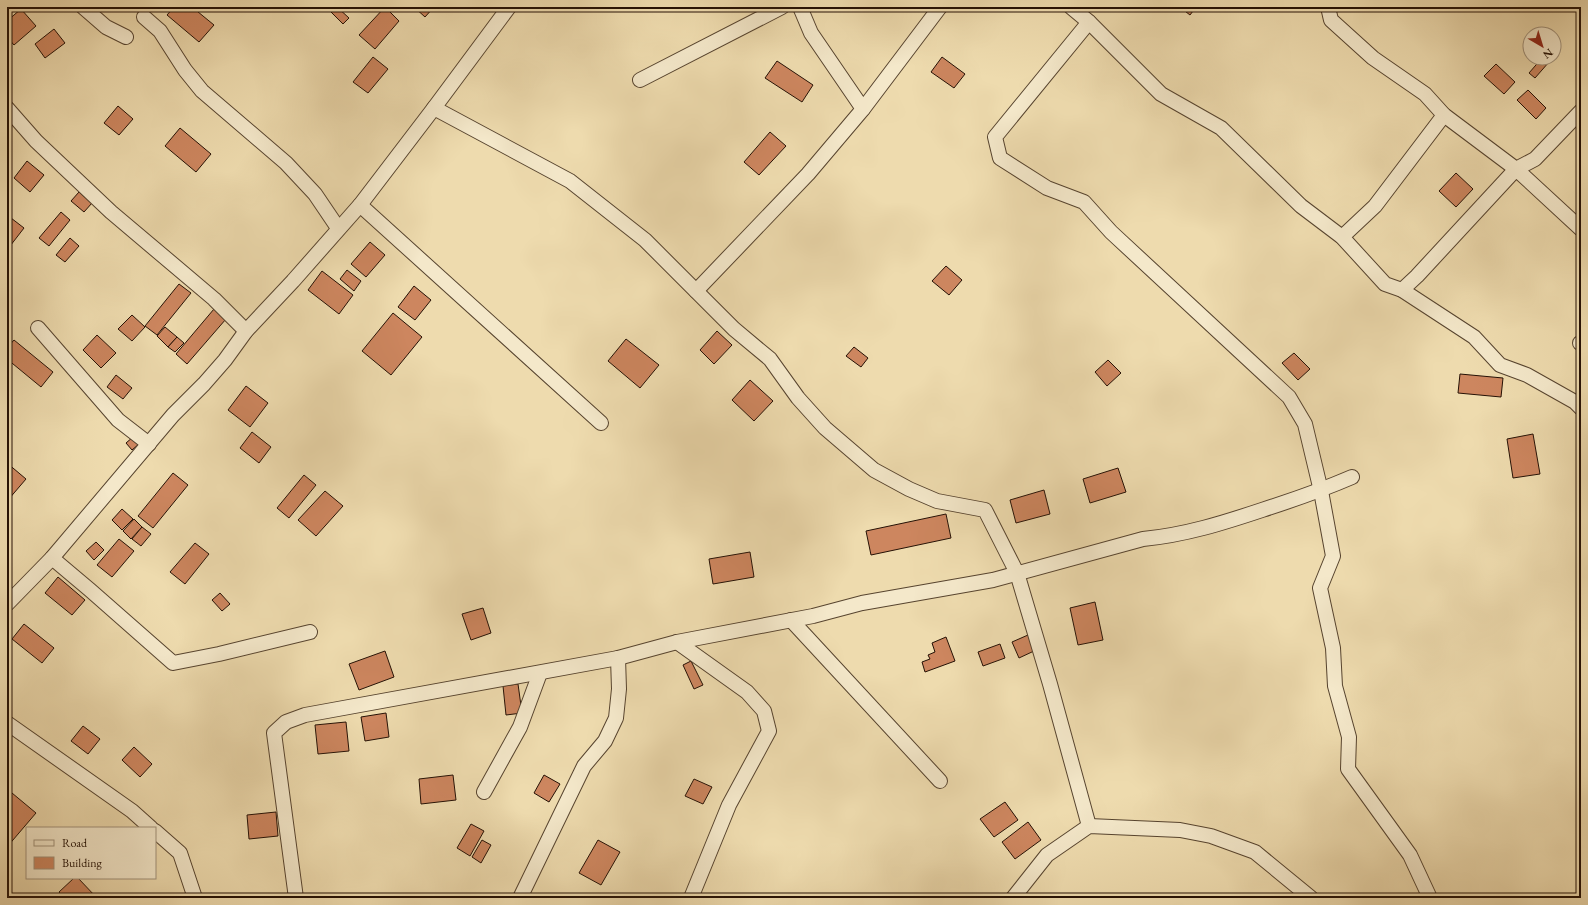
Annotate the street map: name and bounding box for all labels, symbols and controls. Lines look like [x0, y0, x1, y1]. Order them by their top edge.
north arrow [1522, 26, 1562, 66]
text: N [1540, 46, 1556, 62]
legend [26, 827, 156, 879]
text: Road [62, 835, 88, 851]
text: Building [62, 855, 103, 871]

